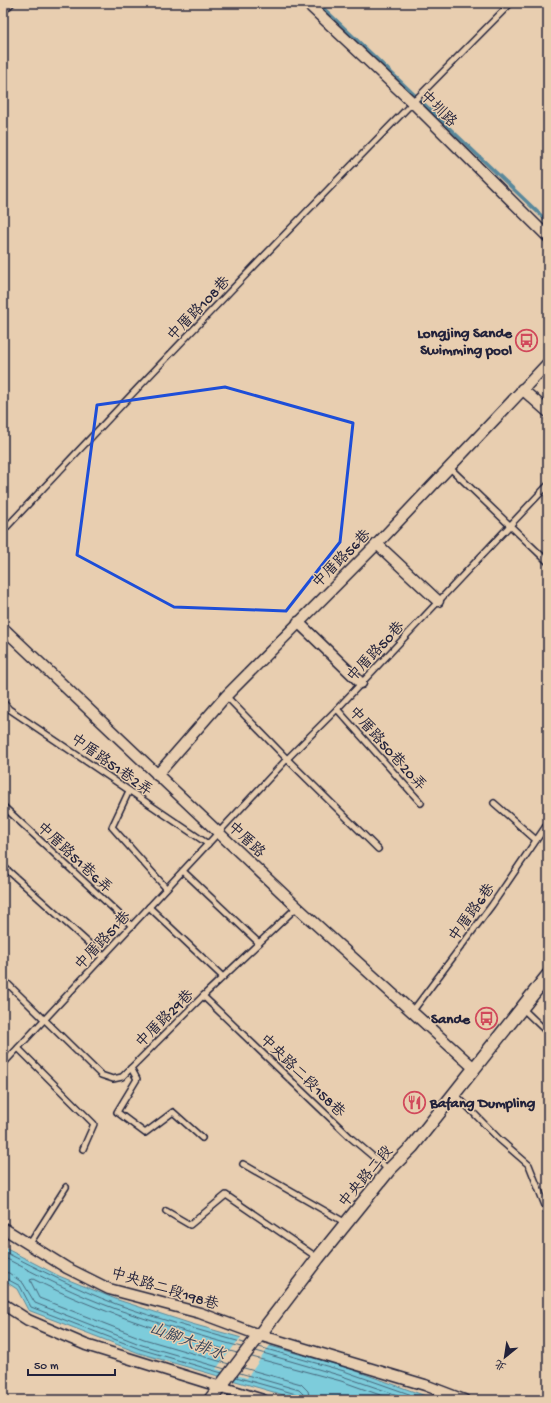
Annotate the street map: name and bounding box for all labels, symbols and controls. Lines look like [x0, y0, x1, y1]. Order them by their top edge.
street label: 中圳路 [415, 87, 460, 132]
street label: 中厝路108巷 [164, 273, 235, 345]
place label: Longjing Sande Swimming pool [417, 325, 513, 360]
bus stop icon: Longjing Sande Swimming pool [514, 328, 540, 354]
street label: 中厝路56巷 [309, 526, 375, 592]
street label: 中厝路50巷 [344, 618, 409, 686]
street label: 中厝路50巷20弄 [344, 703, 429, 795]
street label: 中厝路51巷2弄 [66, 731, 155, 801]
street label: 中厝路51巷6弄 [32, 819, 115, 898]
street label: 中厝路 [223, 819, 268, 862]
street label: 中厝路6巷 [445, 881, 500, 946]
street label: 中厝路51巷 [72, 908, 135, 975]
street label: 中厝路29巷 [133, 987, 198, 1052]
bus stop icon: Sande [473, 1005, 499, 1031]
place label: Sande [431, 1011, 471, 1029]
street label: 中央路二段158巷 [255, 1031, 348, 1122]
restaurant icon: Bafang Dumpling [401, 1089, 427, 1115]
place label: Bafang Dumpling [429, 1095, 536, 1113]
street label: 中央路二段 [336, 1143, 398, 1212]
street label: 中央路二段198巷 [108, 1265, 221, 1315]
water label: 山腳大排水 [146, 1319, 229, 1367]
north arrow [485, 1337, 525, 1377]
scale bar [28, 1351, 115, 1377]
text: 北 [493, 1356, 509, 1372]
text: 50 m [34, 1360, 59, 1374]

